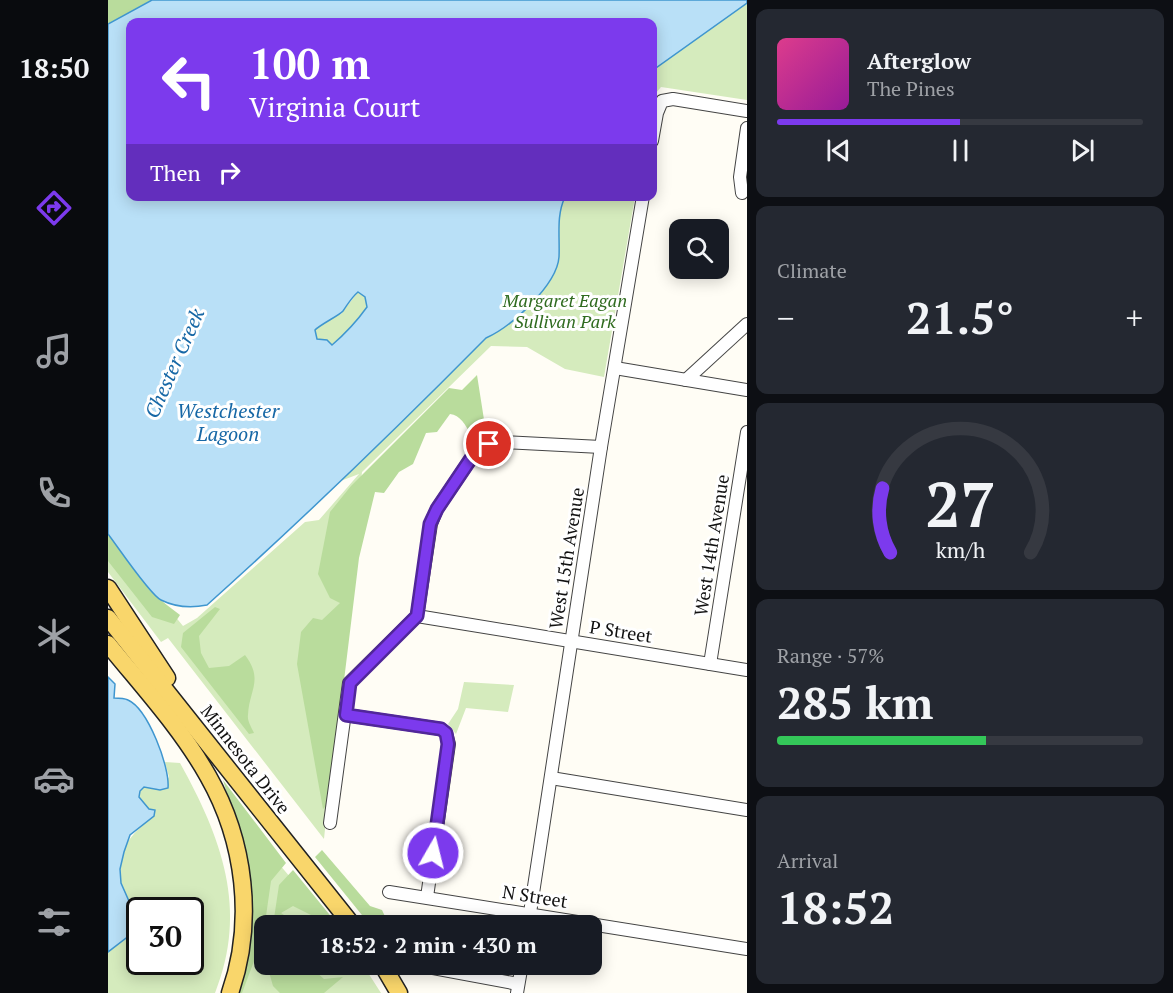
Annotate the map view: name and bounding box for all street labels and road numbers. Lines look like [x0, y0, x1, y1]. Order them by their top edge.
street label: West 14th Avenue [688, 473, 734, 617]
street label: West 15th Avenue [543, 486, 589, 630]
street label: P Street [588, 614, 654, 648]
street label: Minnesota Drive [196, 700, 296, 818]
street label: N Street [501, 879, 570, 913]

